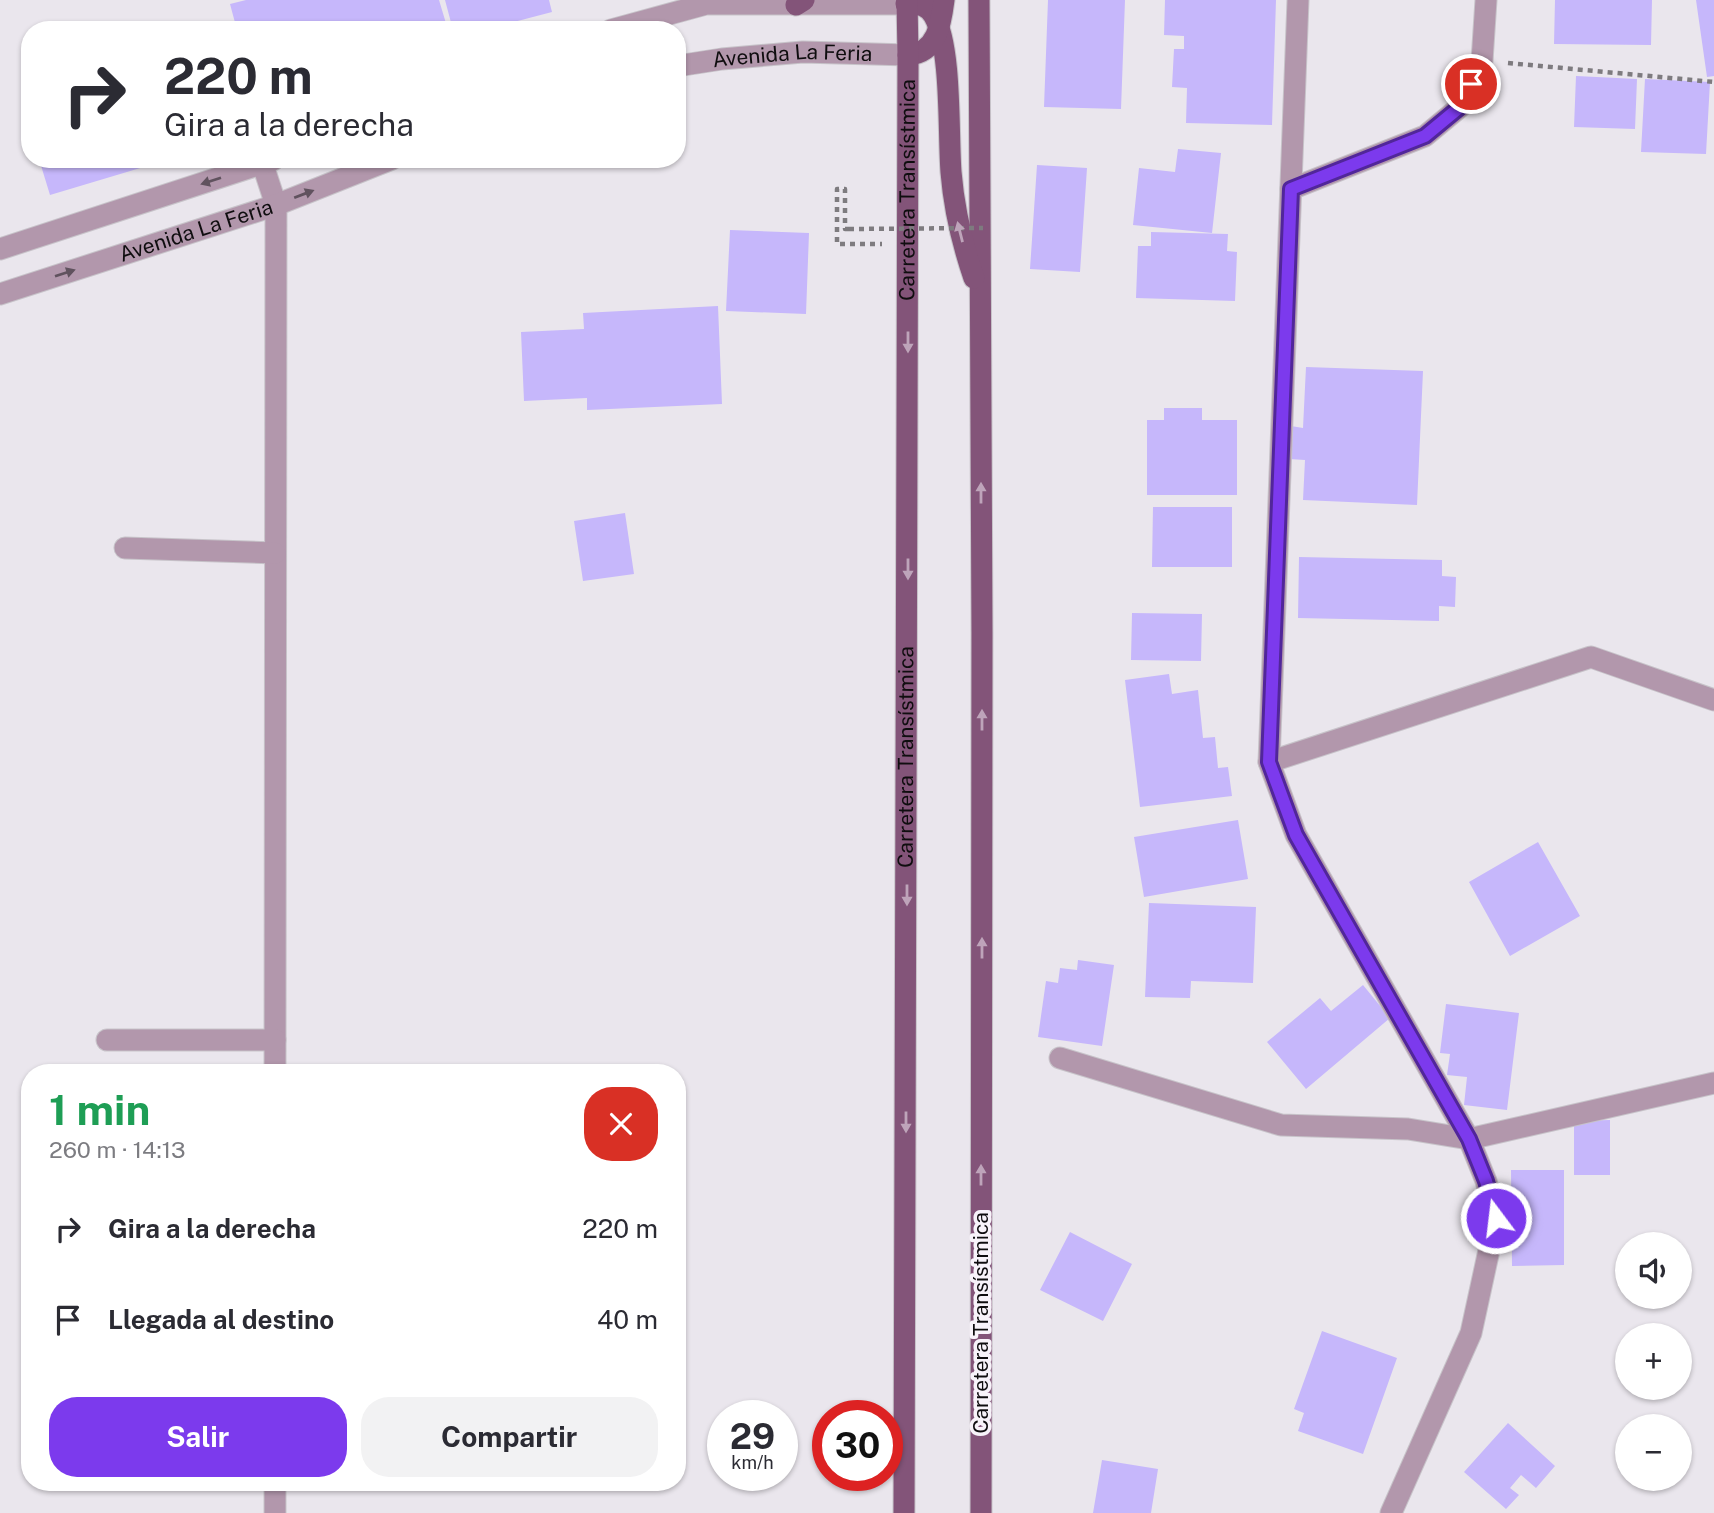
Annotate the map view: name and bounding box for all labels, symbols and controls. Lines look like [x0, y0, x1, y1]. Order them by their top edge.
street label: Avenida La Feria [710, 39, 873, 72]
text: 220 m [164, 47, 313, 105]
icon: right [49, 49, 140, 140]
pin [1441, 54, 1501, 114]
icon: arrive [1452, 65, 1490, 103]
street label: Carretera Transístmica [894, 79, 920, 301]
text: Gira a la derecha [164, 106, 414, 143]
one-way arrow [200, 176, 221, 187]
one-way arrow [294, 188, 315, 199]
street label: Avenida La Feria [116, 194, 276, 267]
one-way arrow [954, 221, 965, 243]
one-way arrow [55, 267, 76, 278]
one-way arrow [902, 331, 914, 353]
one-way arrow [975, 482, 987, 504]
one-way arrow [902, 558, 914, 580]
street label: Carretera Transístmica [893, 646, 918, 868]
one-way arrow [976, 709, 988, 731]
one-way arrow [901, 884, 913, 906]
one-way arrow [976, 937, 988, 959]
text: 1 min [49, 1085, 150, 1134]
button: close [584, 1087, 658, 1161]
one-way arrow [900, 1111, 912, 1133]
text: 260 m · 14:13 [49, 1136, 186, 1163]
one-way arrow [975, 1164, 987, 1186]
position arrow [1459, 1181, 1533, 1255]
icon: right [49, 1210, 87, 1248]
street label: Carretera Transístmica [968, 1212, 993, 1434]
text: Gira a la derecha [108, 1213, 316, 1244]
text: 220 m [582, 1213, 658, 1244]
map controls [1615, 1232, 1692, 1491]
button: sound [1615, 1232, 1692, 1309]
icon: arrive [49, 1301, 87, 1339]
text: Llegada al destino [108, 1304, 334, 1335]
text: 40 m [597, 1304, 658, 1335]
button: + [1615, 1323, 1692, 1400]
button: Salir [49, 1397, 347, 1477]
button: Compartir [361, 1397, 658, 1477]
speed limit sign: 30 [812, 1400, 903, 1491]
button: − [1615, 1414, 1692, 1491]
text: 29 [730, 1416, 775, 1457]
text: km/h [731, 1452, 774, 1473]

